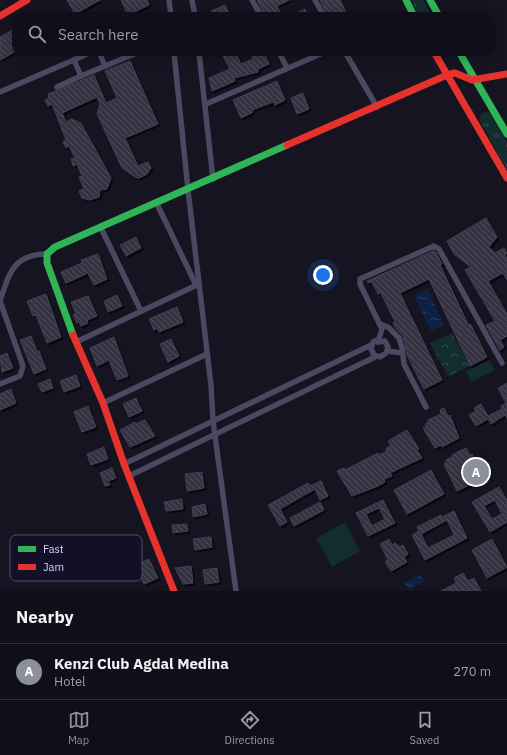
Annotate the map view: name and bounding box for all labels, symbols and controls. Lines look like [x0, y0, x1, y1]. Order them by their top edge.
search box [12, 12, 495, 56]
icon: search [26, 23, 48, 45]
text: Search here [58, 25, 138, 44]
your location [313, 265, 333, 285]
pin: A [463, 457, 489, 487]
legend [10, 535, 142, 581]
text: Fast [43, 542, 64, 556]
text: Jam [43, 560, 64, 574]
text: Nearby [16, 606, 74, 628]
text: Kenzi Club Agdal Medina [54, 654, 229, 673]
text: A [25, 663, 33, 680]
text: 270 m [453, 663, 491, 680]
text: Hotel [54, 673, 86, 690]
tab: Map [68, 709, 90, 747]
tab: Directions [225, 709, 275, 747]
tab: Saved [410, 709, 439, 747]

